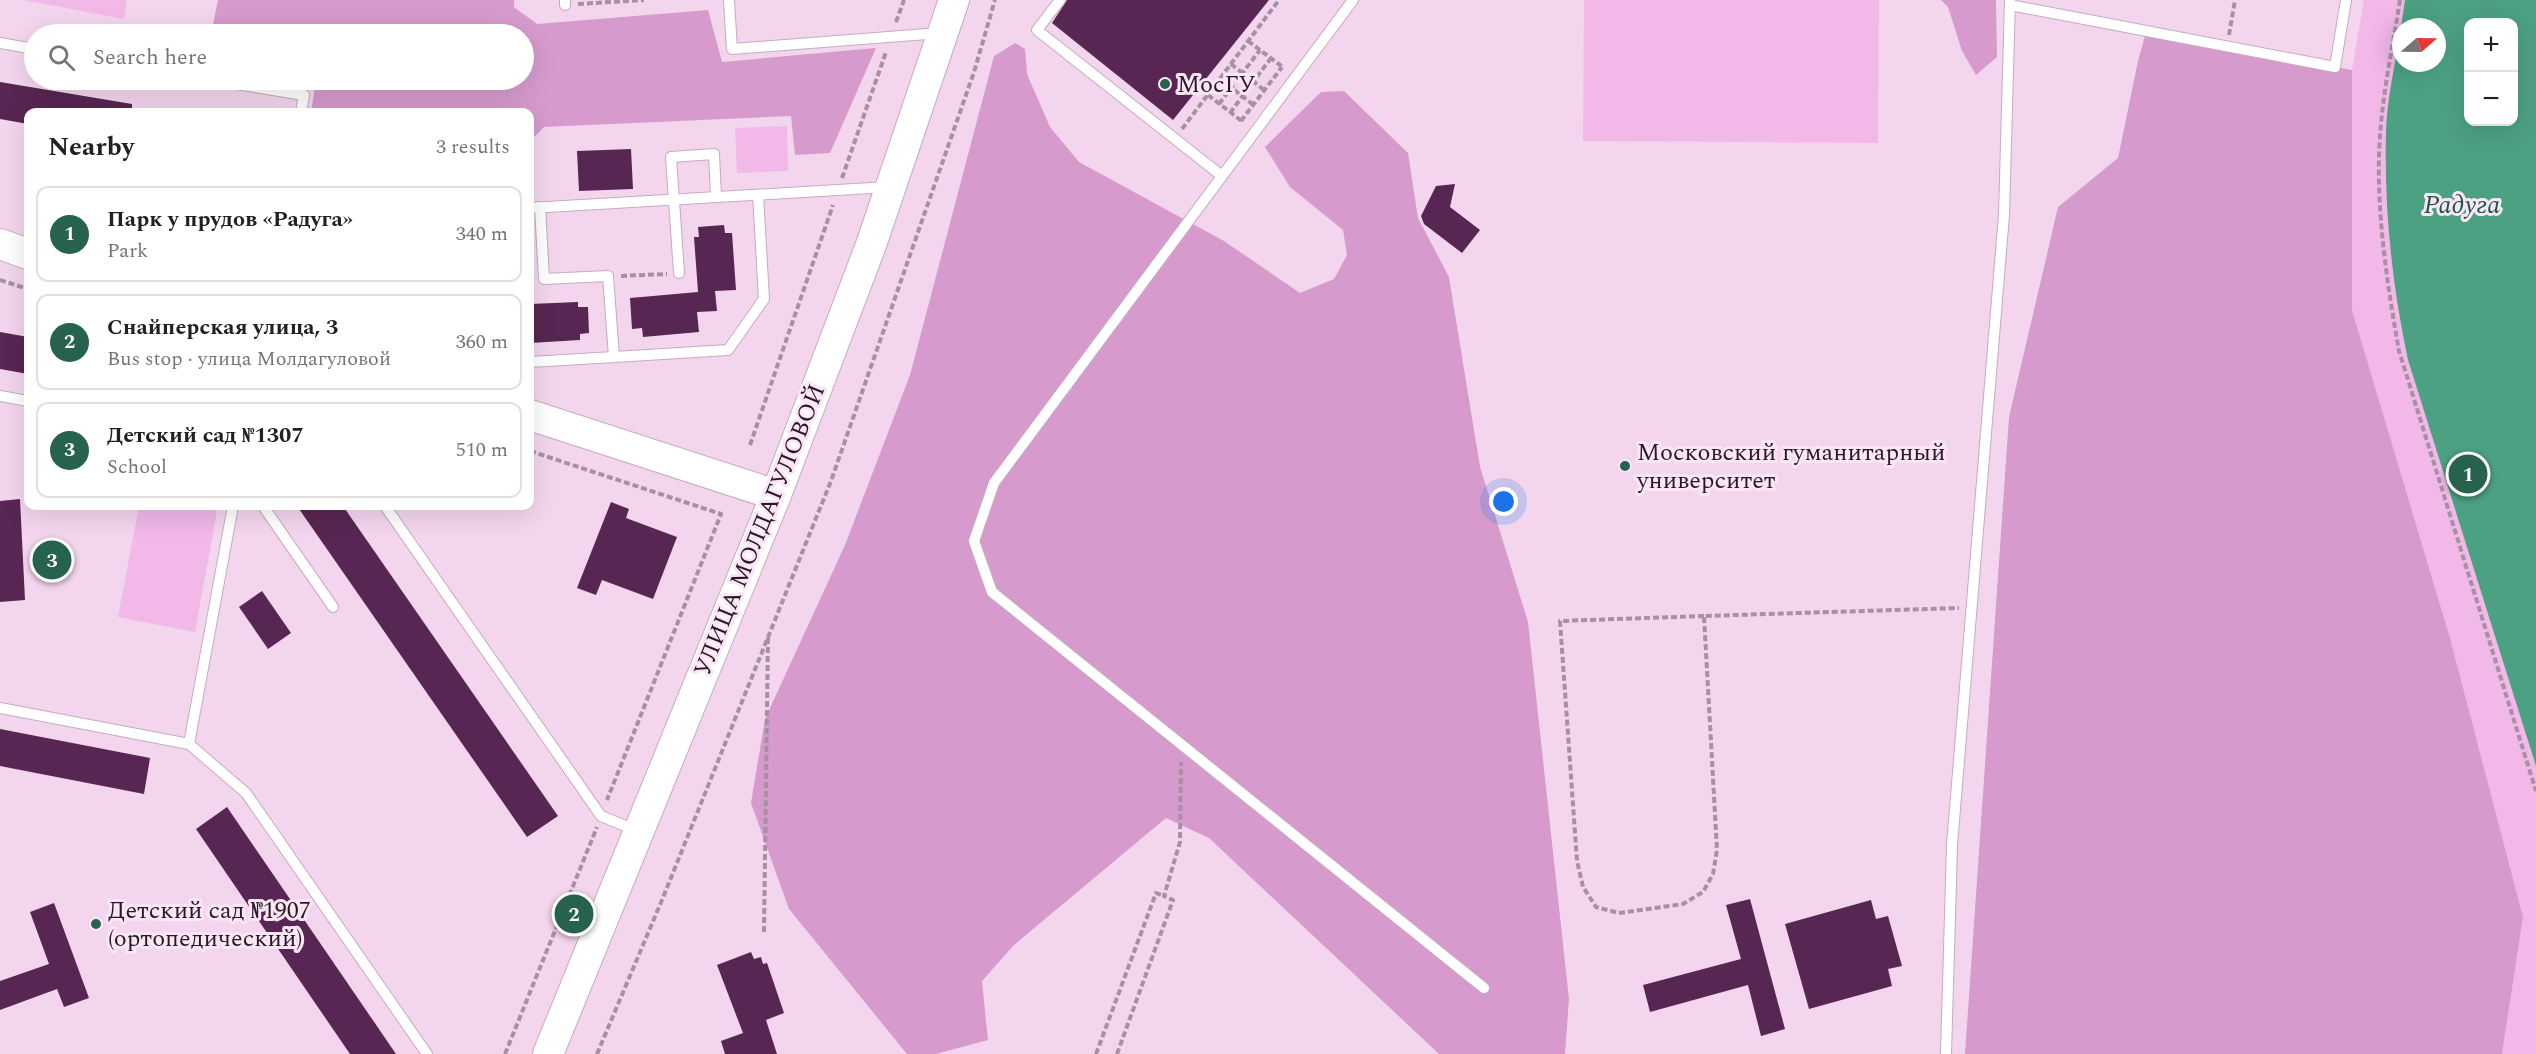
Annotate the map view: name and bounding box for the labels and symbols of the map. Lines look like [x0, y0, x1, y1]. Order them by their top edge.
north arrow [2392, 18, 2446, 72]
place label: МосГУ [1177, 67, 1256, 103]
marker: МосГУ [1158, 77, 1172, 91]
water label: Радуга [2424, 185, 2500, 225]
street label: УЛИЦА МОЛДАГУЛОВОЙ [685, 379, 835, 682]
place label: Московский гуманитарный университет [1636, 435, 1945, 499]
pin: 1 [2448, 452, 2488, 496]
marker: Московский гуманитарный университет [1618, 459, 1632, 473]
your location [1489, 487, 1518, 516]
pin: 3 [32, 538, 72, 582]
pin: 2 [554, 892, 594, 936]
place label: Детский сад №1907 (ортопедический) [108, 893, 311, 957]
marker: Детский сад №1907 (ортопедический) [89, 917, 103, 931]

